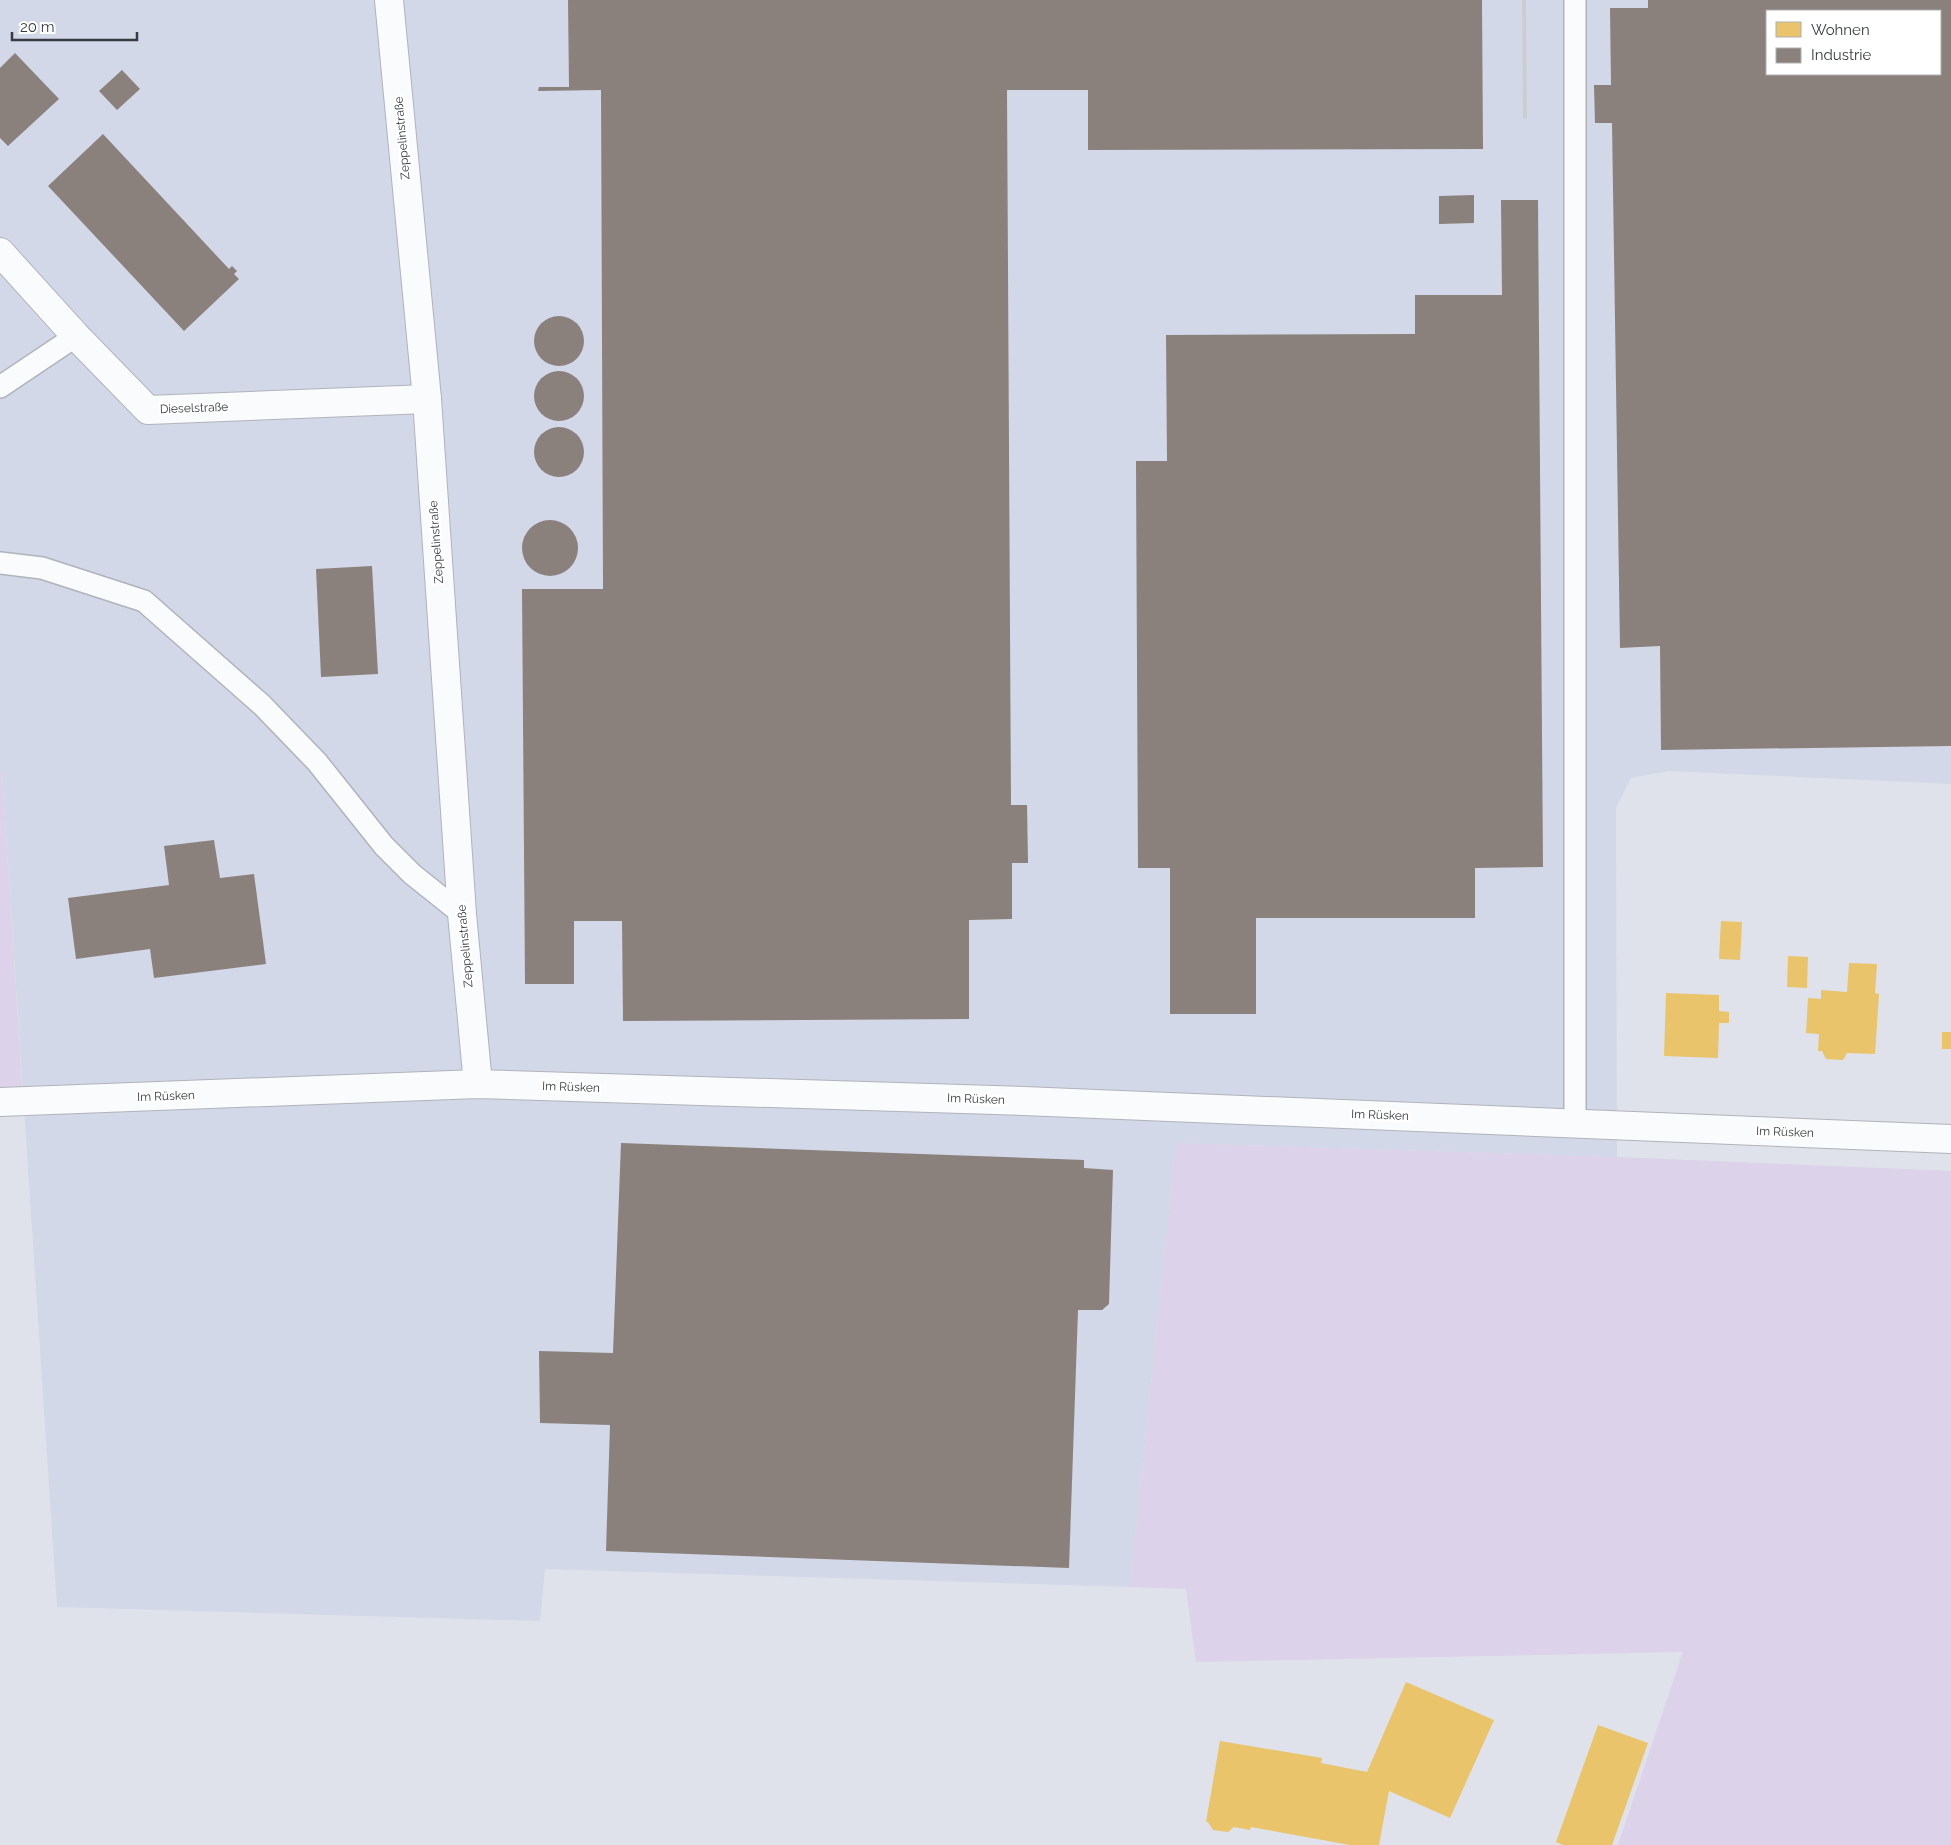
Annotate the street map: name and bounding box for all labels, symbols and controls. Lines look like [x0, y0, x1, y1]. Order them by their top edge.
scale bar [12, 10, 138, 42]
legend [1766, 10, 1941, 75]
text: 20 m [20, 18, 55, 36]
text: Wohnen [1811, 21, 1870, 39]
text: Industrie [1811, 46, 1872, 64]
street label: Zeppelinstraße [391, 96, 413, 180]
street label: Dieselstraße [160, 400, 228, 416]
street label: Zeppelinstraße [426, 500, 446, 584]
street label: Zeppelinstraße [454, 904, 476, 988]
street label: Im Rüsken [542, 1079, 600, 1095]
street label: Im Rüsken [137, 1088, 195, 1104]
street label: Im Rüsken [947, 1091, 1005, 1107]
street label: Im Rüsken [1351, 1107, 1409, 1123]
street label: Im Rüsken [1756, 1124, 1814, 1140]

